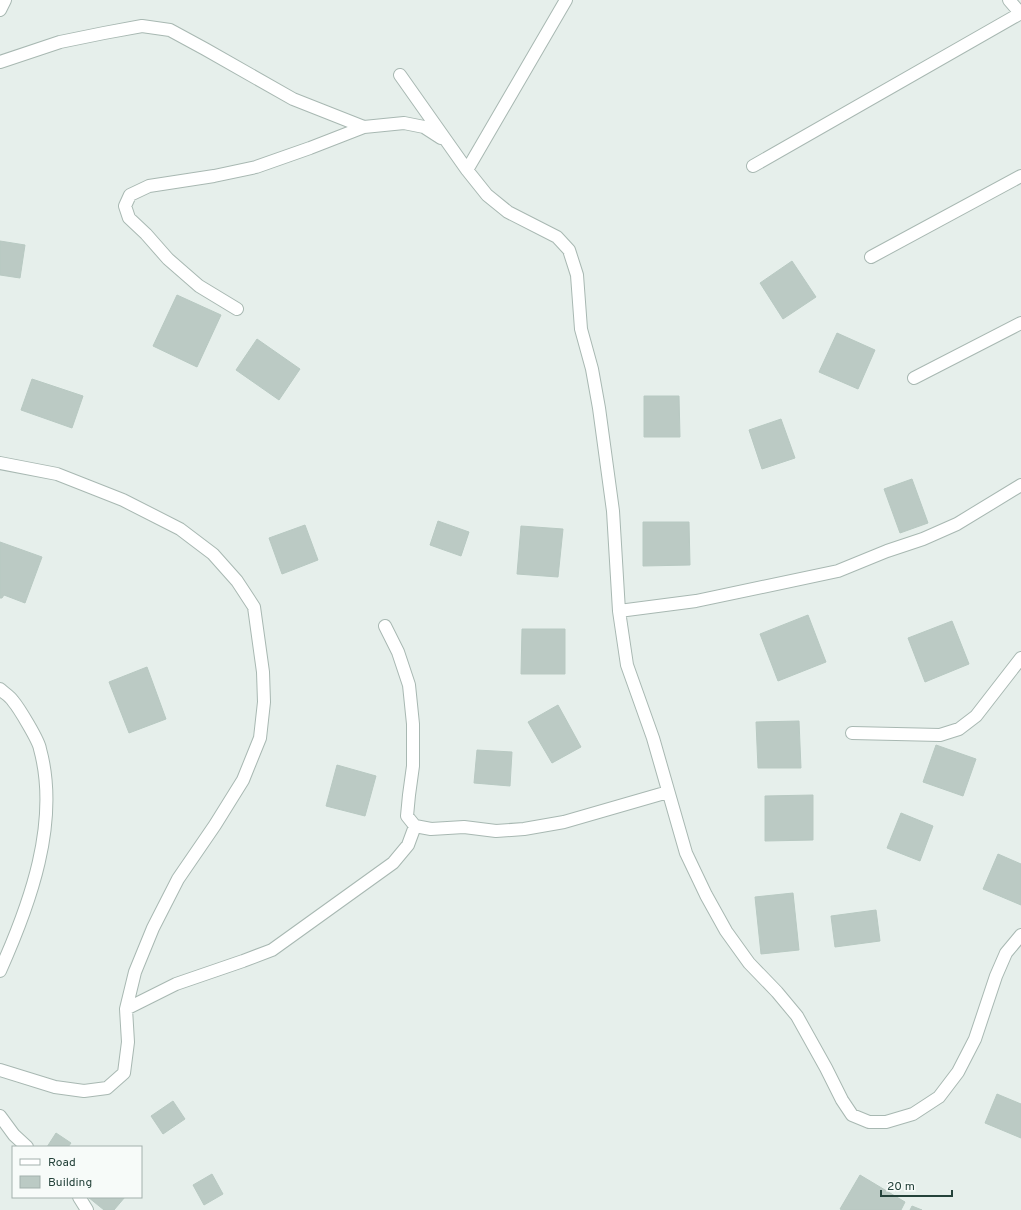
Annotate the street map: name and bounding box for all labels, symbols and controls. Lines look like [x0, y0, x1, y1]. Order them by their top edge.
legend [12, 1146, 142, 1198]
text: Road [48, 1155, 76, 1171]
scale bar [881, 1172, 952, 1198]
text: Building [48, 1175, 92, 1191]
text: 20 m [887, 1179, 915, 1195]

